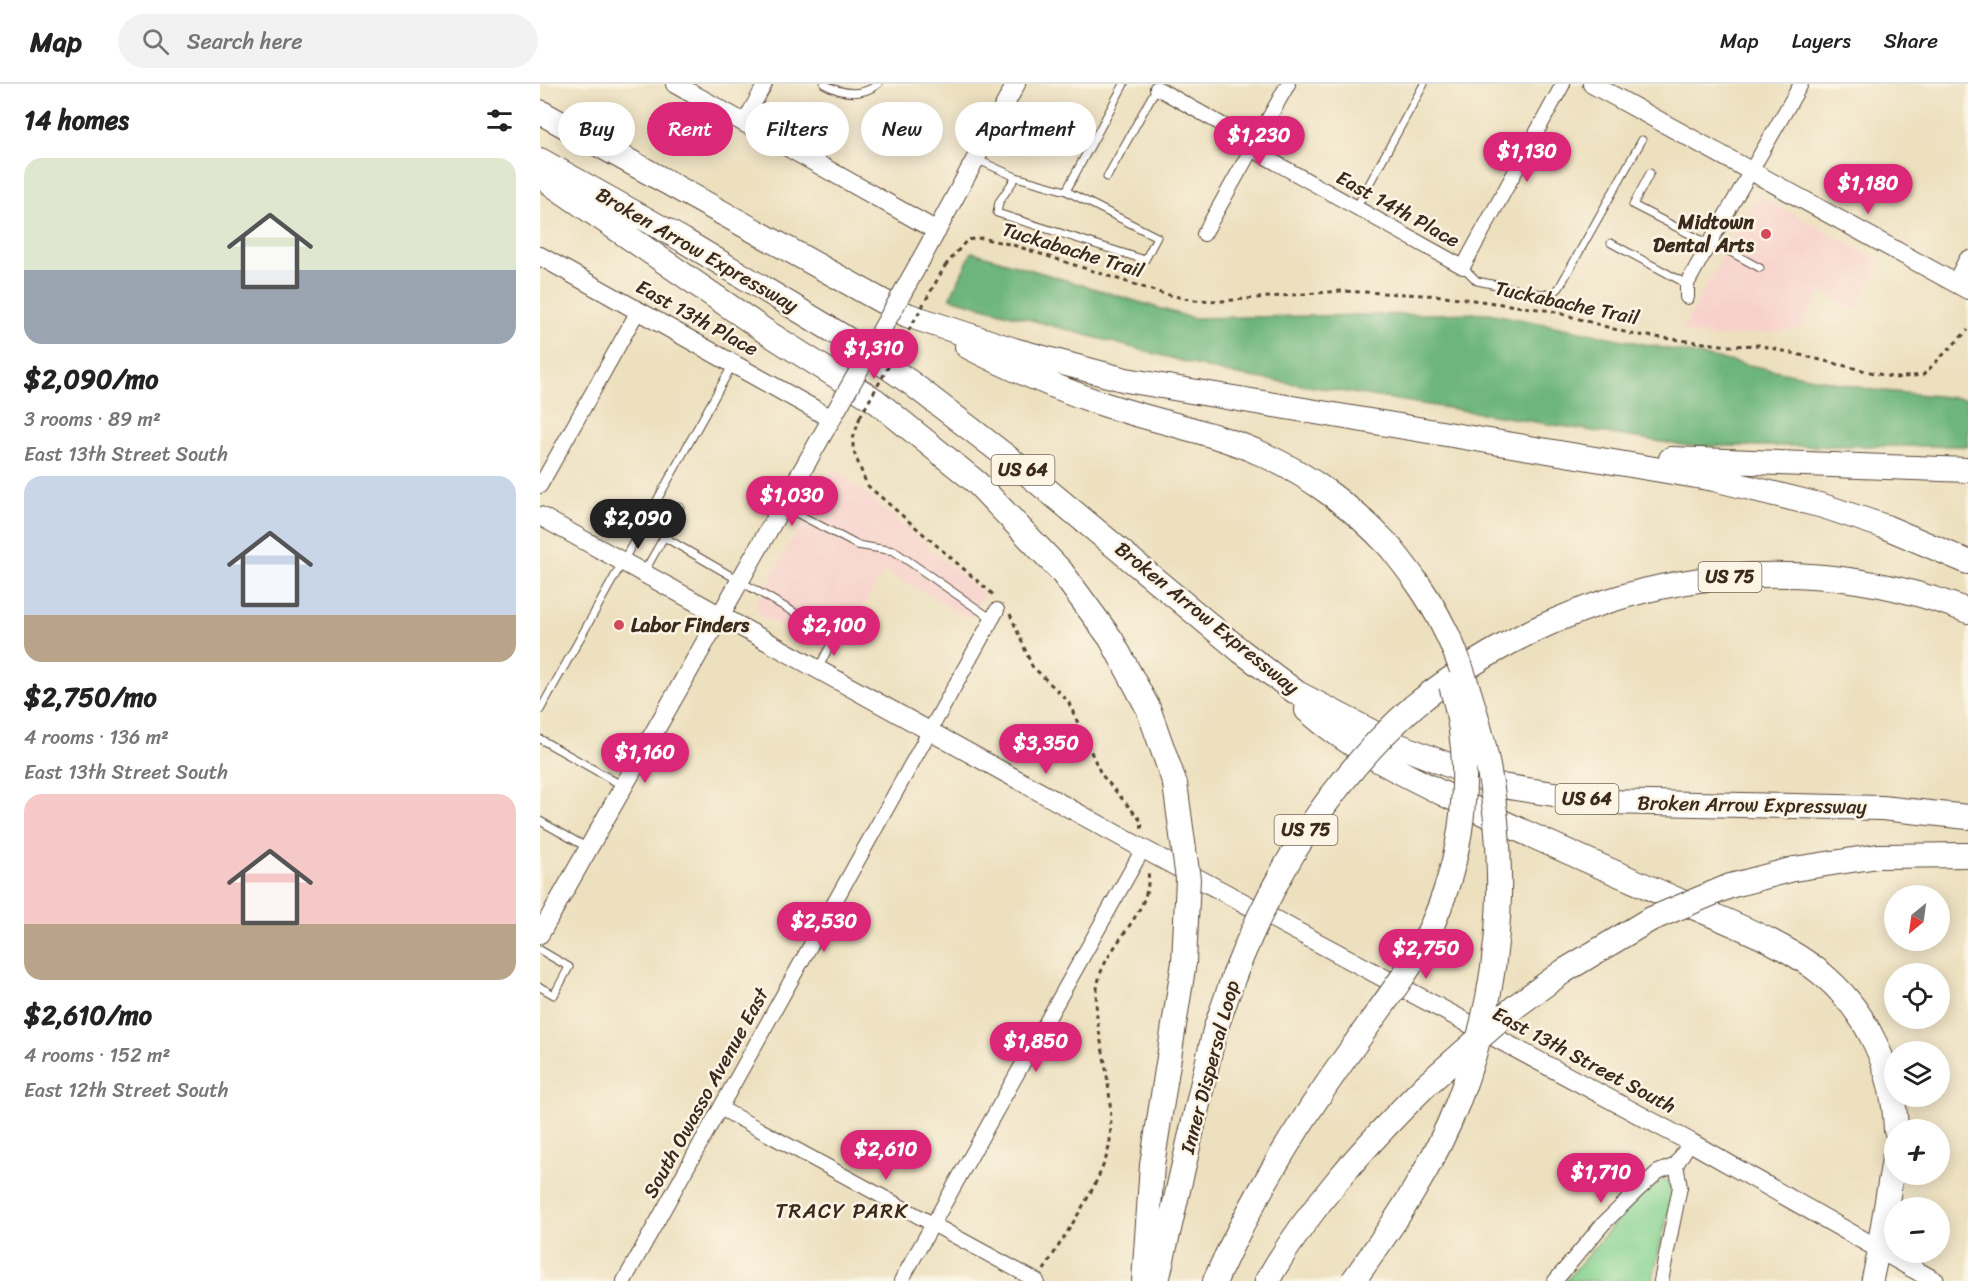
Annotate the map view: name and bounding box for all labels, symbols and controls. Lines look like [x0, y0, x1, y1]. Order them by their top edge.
search box [118, 14, 538, 68]
text: Map [30, 17, 82, 66]
text: Search here [187, 22, 303, 61]
text: Map [1720, 22, 1759, 60]
text: Layers [1792, 22, 1851, 60]
text: Share [1884, 22, 1938, 60]
icon: search [139, 25, 172, 58]
text: 14 homes [24, 97, 129, 143]
chip: Buy [558, 102, 635, 156]
chip: Rent [647, 102, 733, 156]
chip: Filters [745, 102, 849, 156]
chip: New [861, 102, 943, 156]
chip: Apartment [955, 102, 1096, 156]
icon: filters [483, 104, 516, 137]
pin: $1,230 [1210, 116, 1308, 167]
text: $1,230 [1228, 118, 1290, 153]
pin: $1,130 [1478, 132, 1576, 183]
text: $1,130 [1497, 134, 1557, 169]
street label: East 14th Place [1329, 160, 1467, 258]
pin: $1,180 [1819, 164, 1917, 215]
text: $1,180 [1838, 166, 1898, 201]
street label: Broken Arrow Expressway [589, 177, 806, 323]
icon: home [216, 197, 324, 305]
place label: Midtown Dental Arts [1653, 205, 1755, 263]
street label: Tuckabache Trail [998, 212, 1150, 289]
marker: Midtown Dental Arts [1759, 227, 1773, 241]
street label: East 13th Place [629, 270, 765, 366]
street label: Tuckabache Trail [1492, 271, 1644, 336]
pin: $1,310 [825, 329, 923, 380]
text: $1,310 [844, 331, 904, 366]
text: $2,090/mo [24, 356, 158, 402]
text: 3 rooms · 89 m² [24, 402, 161, 437]
text: East 13th Street South [24, 437, 228, 472]
road number: US 64 [992, 455, 1054, 485]
pin: $1,030 [743, 476, 841, 527]
text: $1,030 [760, 478, 824, 513]
pin: $2,090 [589, 499, 687, 550]
text: $2,090 [604, 501, 672, 536]
icon: home [216, 515, 324, 623]
street label: Broken Arrow Expressway [1107, 532, 1308, 704]
road number: US 75 [1698, 562, 1762, 592]
pin: $2,100 [785, 606, 883, 657]
place label: Labor Finders [631, 608, 750, 643]
text: $2,100 [802, 608, 866, 643]
marker: Labor Finders [612, 618, 626, 632]
text: $2,750/mo [24, 674, 157, 720]
text: 4 rooms · 136 m² [24, 720, 169, 755]
pin: $3,350 [997, 724, 1095, 775]
text: $3,350 [1013, 726, 1079, 761]
pin: $1,160 [596, 733, 694, 784]
text: $1,160 [615, 735, 675, 770]
text: East 13th Street South [24, 755, 228, 790]
road number: US 64 [1556, 784, 1618, 814]
street label: Broken Arrow Expressway [1637, 786, 1868, 825]
road number: US 75 [1274, 815, 1338, 845]
icon: home [216, 833, 324, 941]
north arrow [1884, 885, 1950, 951]
map controls [1884, 885, 1950, 1263]
pin: $2,530 [775, 902, 873, 953]
text: $2,530 [791, 904, 857, 939]
pin: $2,750 [1377, 929, 1475, 980]
text: $2,750 [1393, 931, 1459, 966]
button: locate [1884, 963, 1950, 1029]
street label: Inner Dispersal Loop [1170, 976, 1250, 1159]
street label: South Owasso Avenue East [633, 980, 779, 1205]
text: $2,610/mo [24, 992, 152, 1038]
street label: East 13th Street South [1486, 997, 1682, 1123]
pin: $1,850 [987, 1022, 1085, 1073]
text: $1,850 [1004, 1024, 1068, 1059]
text: 4 rooms · 152 m² [24, 1038, 170, 1073]
button: layers [1884, 1041, 1950, 1107]
text: East 12th Street South [24, 1073, 229, 1108]
button: + [1884, 1119, 1950, 1185]
pin: $2,610 [837, 1130, 935, 1181]
text: $2,610 [855, 1132, 917, 1167]
pin: $1,710 [1552, 1153, 1650, 1204]
text: $1,710 [1571, 1155, 1631, 1190]
district label: TRACY PARK [775, 1192, 909, 1230]
button: − [1884, 1197, 1950, 1263]

